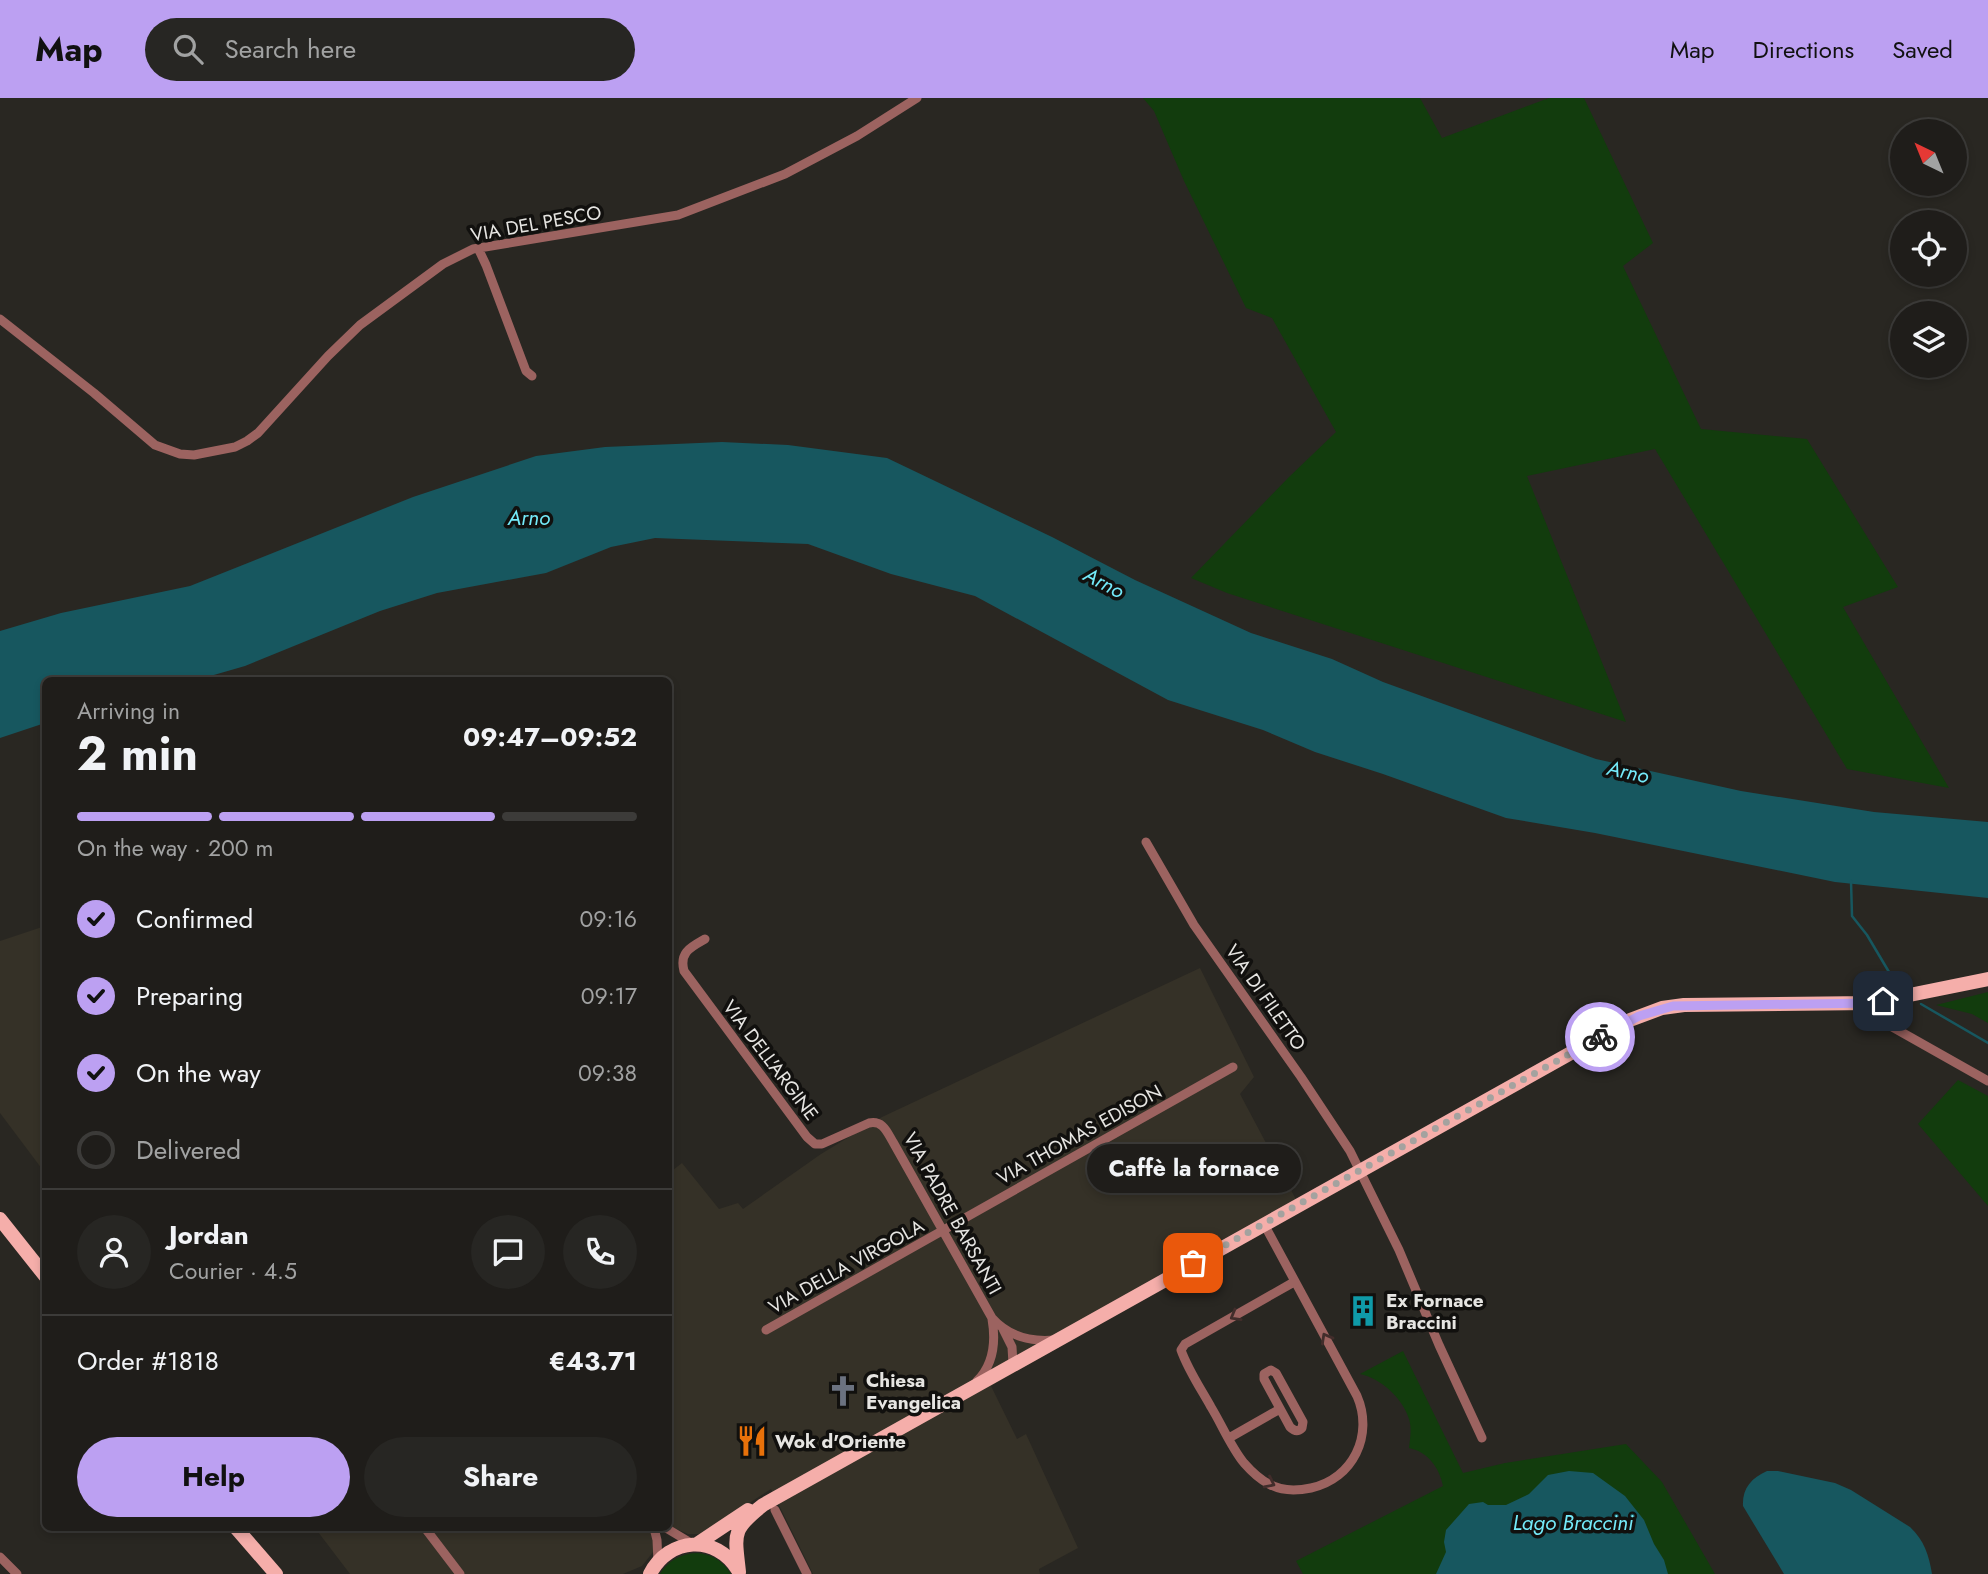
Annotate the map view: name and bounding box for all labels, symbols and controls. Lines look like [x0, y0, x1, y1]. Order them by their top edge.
search box [145, 18, 635, 81]
text: Map [35, 26, 103, 73]
icon: search [169, 30, 207, 68]
text: Search here [225, 30, 356, 68]
text: Map [1670, 32, 1715, 67]
text: Directions [1753, 32, 1854, 67]
text: Saved [1892, 32, 1953, 67]
north arrow [1890, 119, 1967, 196]
map controls [1890, 119, 1967, 378]
street label: VIA DEL PESCO [469, 199, 604, 248]
button: locate [1890, 210, 1967, 287]
button: layers [1890, 301, 1967, 378]
water label: Arno [507, 503, 550, 533]
water label: Arno [1077, 559, 1130, 606]
text: Arriving in [77, 694, 180, 728]
text: 09:47–09:52 [463, 718, 637, 756]
text: 2 min [77, 721, 198, 787]
water label: Arno [1603, 753, 1652, 791]
text: On the way · 200 m [77, 831, 273, 865]
icon: check [77, 900, 115, 938]
text: Confirmed [136, 900, 253, 938]
text: 09:16 [579, 902, 637, 936]
street label: VIA DI FILETTO [1219, 939, 1312, 1056]
pin [1853, 971, 1913, 1031]
icon: check [77, 977, 115, 1015]
text: Preparing [136, 977, 243, 1015]
text: 09:17 [581, 979, 637, 1013]
icon: home [1864, 982, 1902, 1020]
street label: VIA DELL'ARGINE [716, 994, 825, 1126]
courier [1565, 1002, 1635, 1072]
icon: bike [1581, 1018, 1619, 1056]
icon: check [77, 1054, 115, 1092]
text: On the way [136, 1054, 261, 1092]
text: 09:38 [578, 1056, 637, 1090]
street label: VIA THOMAS EDISON [992, 1078, 1167, 1191]
street label: VIA PADRE BARSANTI [897, 1127, 1008, 1299]
text: Delivered [136, 1131, 241, 1169]
callout: Caffè la fornace [1086, 1144, 1300, 1193]
text: Caffè la fornace [1108, 1151, 1280, 1185]
street label: VIA DELLA VIRGOLA [764, 1212, 929, 1320]
button: person [77, 1215, 151, 1289]
button: chat [471, 1215, 545, 1289]
button: phone [563, 1215, 637, 1289]
text: Jordan [169, 1216, 249, 1254]
pin [1163, 1233, 1223, 1293]
icon: bag [1174, 1244, 1212, 1282]
text: Courier · 4.5 [169, 1254, 297, 1288]
place label: Ex Fornace Braccini [1386, 1287, 1484, 1336]
building icon: Ex Fornace Braccini [1346, 1294, 1380, 1328]
one-way arrow [1230, 1308, 1242, 1321]
one-way arrow [1321, 1333, 1334, 1346]
text: Order #1818 [77, 1342, 219, 1380]
text: €43.71 [549, 1342, 637, 1380]
place label: Chiesa Evangelica [866, 1367, 961, 1416]
church icon: Chiesa Evangelica [826, 1374, 860, 1408]
restaurant icon: Wok d'Oriente [735, 1424, 769, 1458]
place label: Wok d'Oriente [775, 1428, 906, 1455]
button: Help [77, 1437, 350, 1517]
button: Share [364, 1437, 637, 1517]
one-way arrow [1263, 1475, 1275, 1489]
water label: Lago Braccini [1513, 1508, 1634, 1538]

